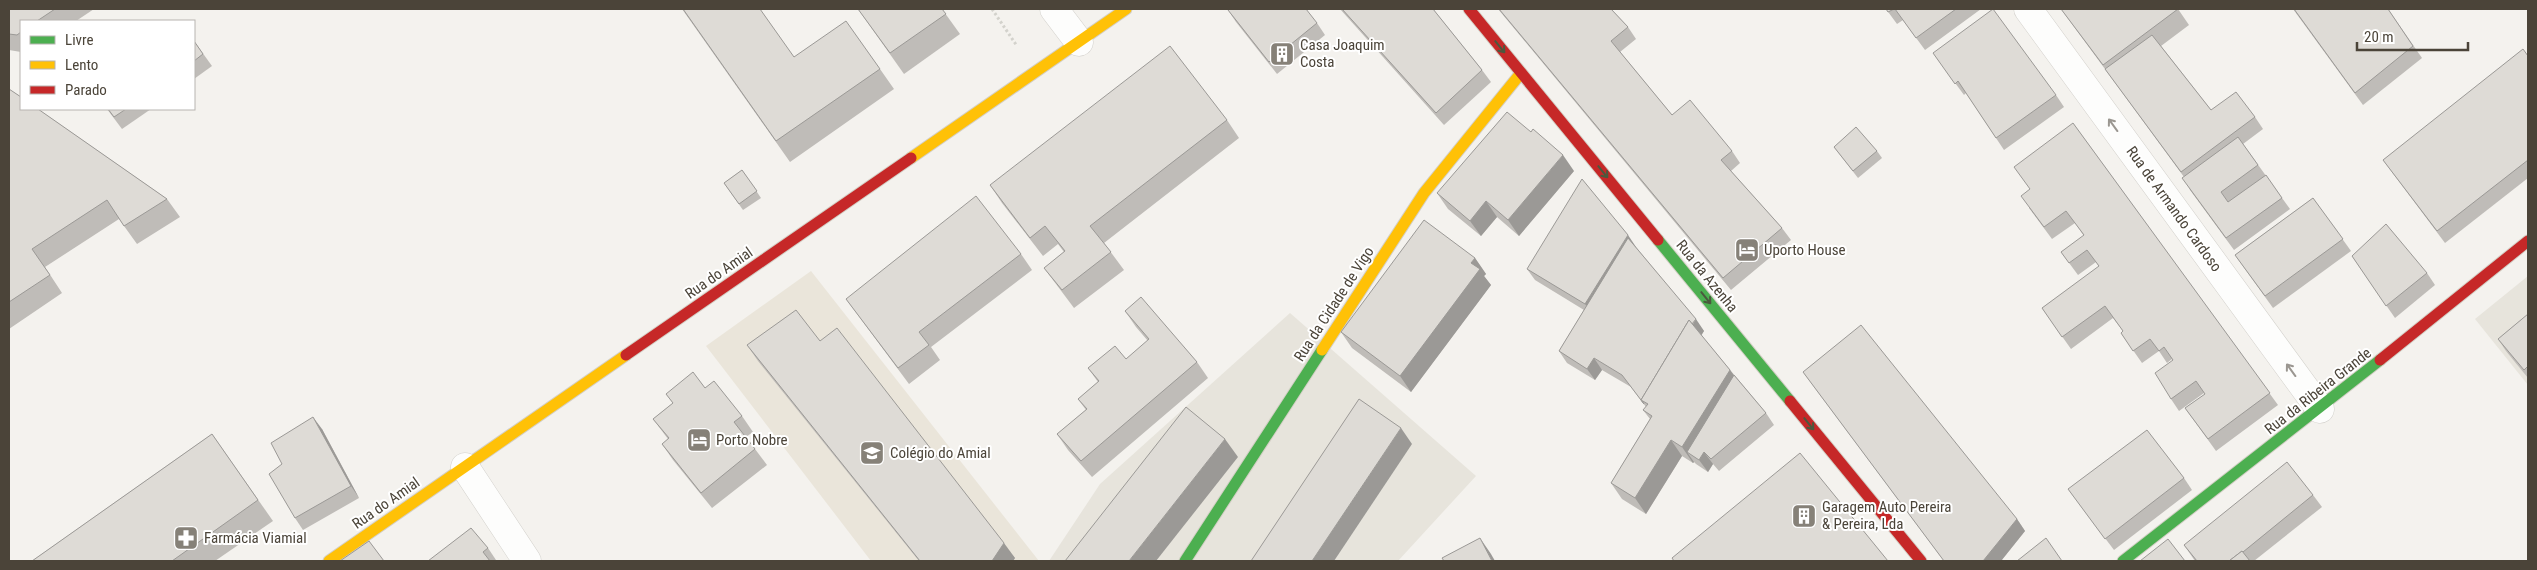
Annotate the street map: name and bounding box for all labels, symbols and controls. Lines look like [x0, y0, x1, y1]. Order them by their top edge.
legend [20, 20, 195, 110]
scale bar [2357, 20, 2468, 52]
text: 20 m [2364, 28, 2394, 46]
text: Livre [65, 31, 93, 49]
place label: Casa Joaquim Costa [1300, 36, 1385, 71]
one-way arrow [1494, 40, 1505, 53]
building icon: Casa Joaquim Costa [1269, 41, 1295, 67]
text: Lento [65, 56, 98, 74]
text: Parado [65, 81, 107, 99]
one-way arrow [2108, 119, 2118, 133]
street label: Rua de Armando Cardoso [2122, 143, 2226, 275]
one-way arrow [1597, 166, 1608, 179]
street label: Rua da Azenha [1672, 236, 1742, 316]
hotel icon: Uporto House [1734, 237, 1760, 263]
place label: Uporto House [1764, 241, 1846, 259]
street label: Rua do Amial [682, 243, 756, 303]
street label: Rua da Cidade de Vigo [1290, 243, 1378, 365]
one-way arrow [1700, 291, 1711, 304]
street label: Rua da Ribeira Grande [2261, 344, 2375, 438]
one-way arrow [2286, 363, 2296, 377]
one-way arrow [1803, 417, 1814, 430]
hotel icon: Porto Nobre [686, 427, 712, 453]
place label: Porto Nobre [716, 431, 788, 449]
school or university icon: Colégio do Amial [859, 440, 885, 466]
place label: Colégio do Amial [890, 444, 991, 462]
street label: Rua do Amial [349, 473, 423, 533]
place label: Garagem Auto Pereira & Pereira, Lda [1822, 498, 1951, 533]
building icon: Garagem Auto Pereira & Pereira, Lda [1791, 503, 1817, 529]
pharmacy icon: Farmácia Viamial [173, 525, 199, 551]
place label: Farmácia Viamial [204, 529, 307, 547]

